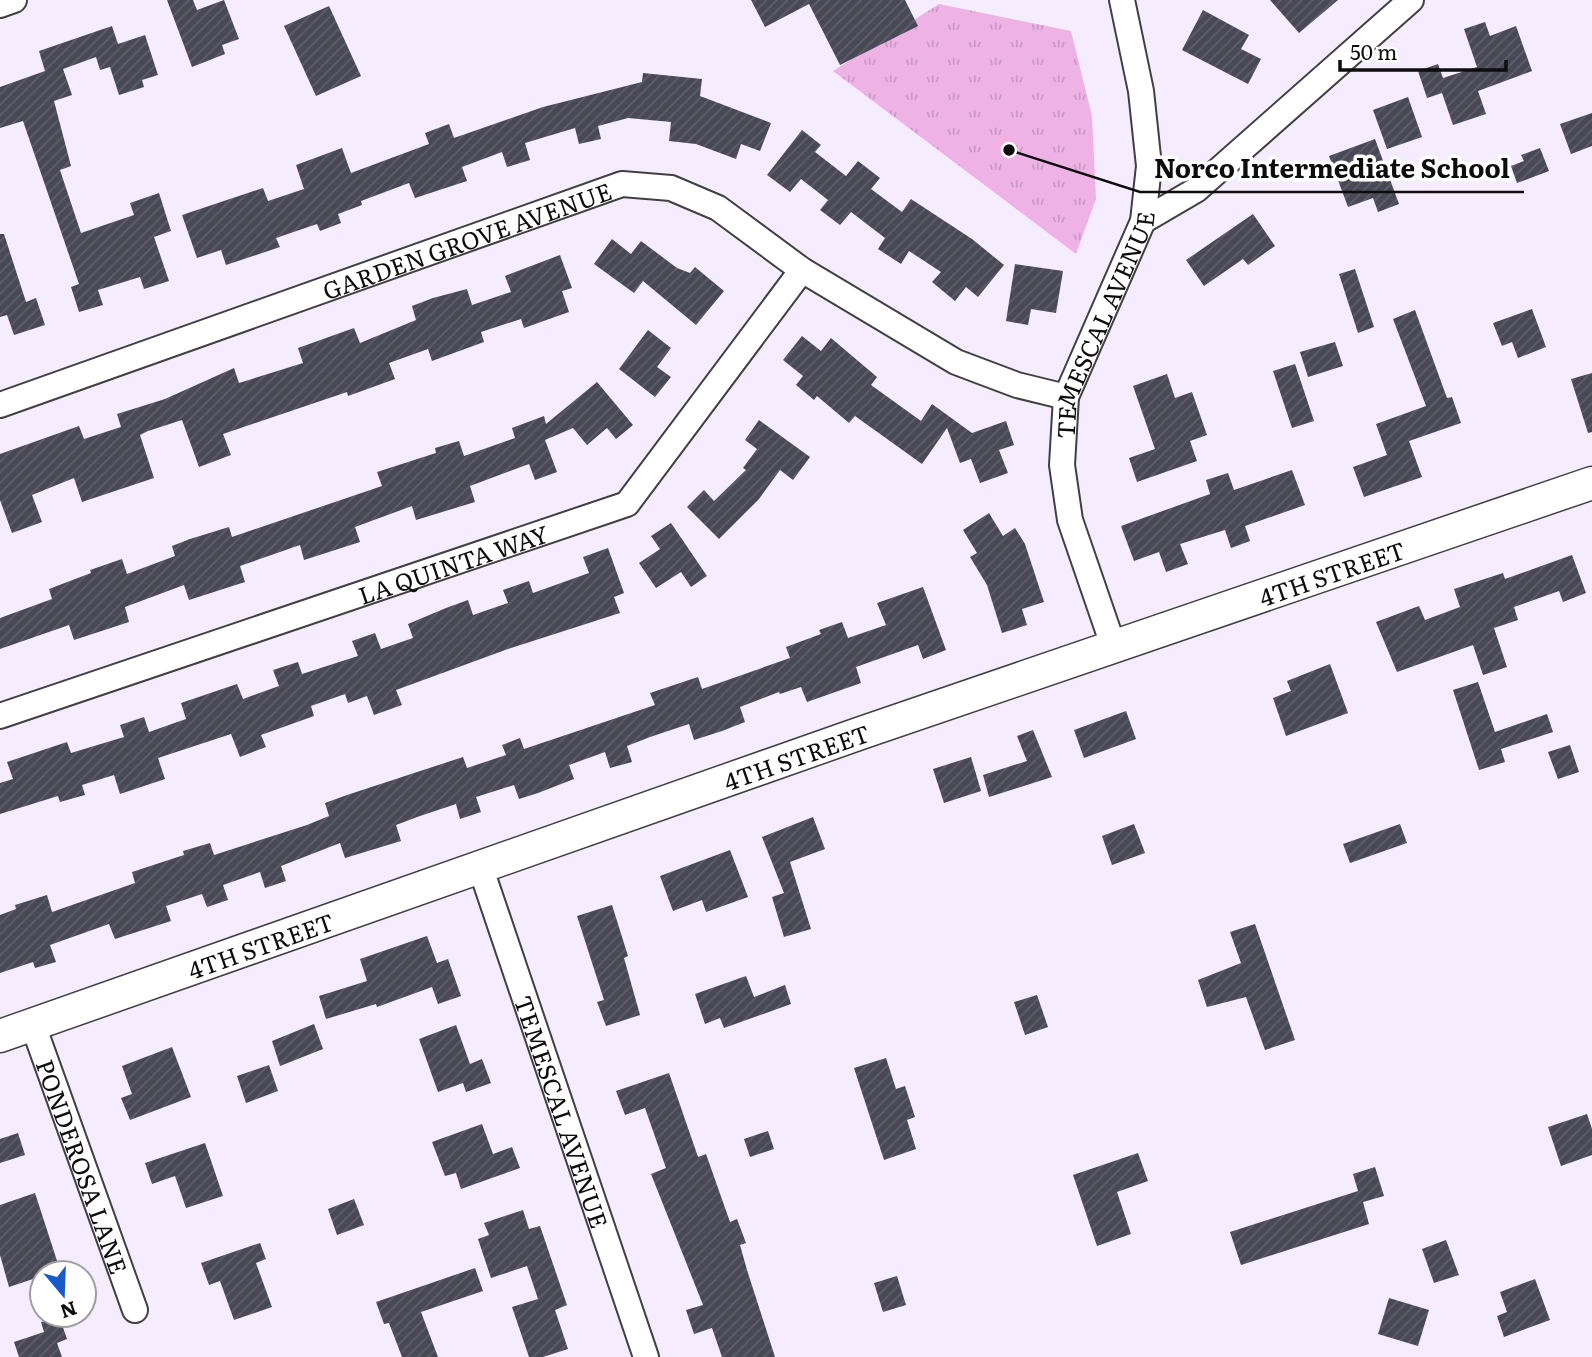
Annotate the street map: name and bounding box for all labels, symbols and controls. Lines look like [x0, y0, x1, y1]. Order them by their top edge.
scale bar [1340, 28, 1506, 72]
text: 50 m [1350, 35, 1397, 66]
callout: Norco Intermediate School [1140, 145, 1524, 192]
text: Norco Intermediate School [1154, 147, 1510, 186]
street label: GARDEN GROVE AVENUE [317, 172, 616, 307]
street label: TEMESCAL AVENUE [1046, 209, 1161, 440]
street label: LA QUINTA WAY [353, 514, 553, 611]
street label: 4TH STREET [1254, 531, 1409, 613]
street label: 4TH STREET [718, 714, 874, 798]
street label: 4TH STREET [183, 903, 338, 986]
street label: TEMESCAL AVENUE [507, 990, 619, 1232]
street label: PONDEROSA LANE [29, 1054, 138, 1278]
north arrow [28, 1259, 98, 1329]
text: N [57, 1295, 81, 1327]

